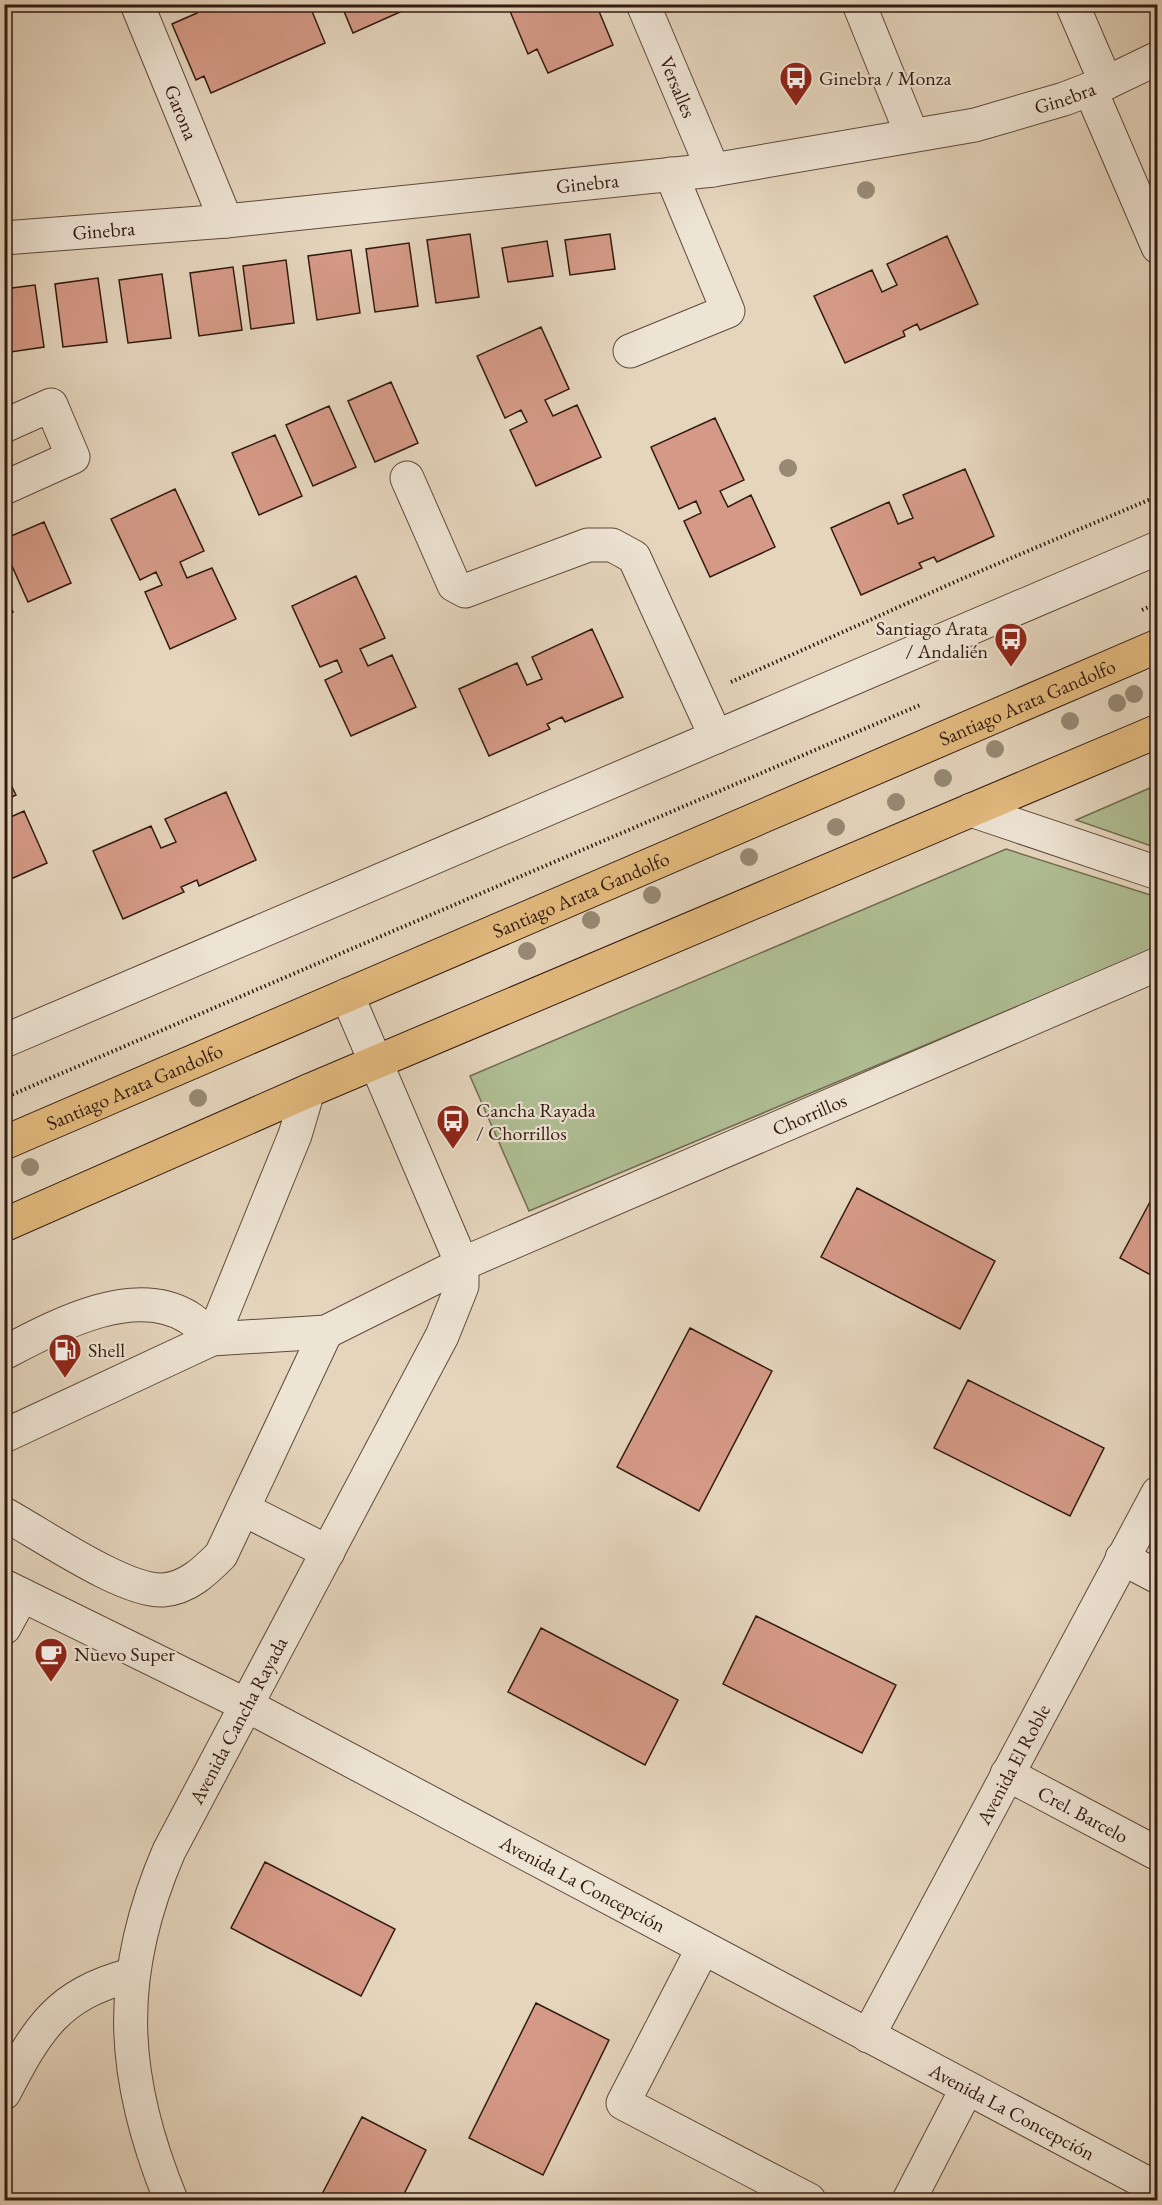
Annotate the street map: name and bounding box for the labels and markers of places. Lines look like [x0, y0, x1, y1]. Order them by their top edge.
bus stop icon: Ginebra / Monza [778, 60, 814, 107]
place label: Ginebra / Monza [819, 65, 951, 91]
place label: Santiago Arata / Andalién [876, 615, 988, 664]
bus stop icon: Santiago Arata / Andalién [993, 621, 1029, 668]
place label: Cancha Rayada / Chorrillos [476, 1097, 596, 1146]
bus stop icon: Cancha Rayada / Chorrillos [435, 1103, 471, 1150]
fuel station icon: Shell [47, 1332, 83, 1379]
place label: Shell [88, 1337, 125, 1363]
cafe icon: Nuevo Super [33, 1636, 69, 1683]
place label: Nuevo Super [74, 1641, 175, 1667]

